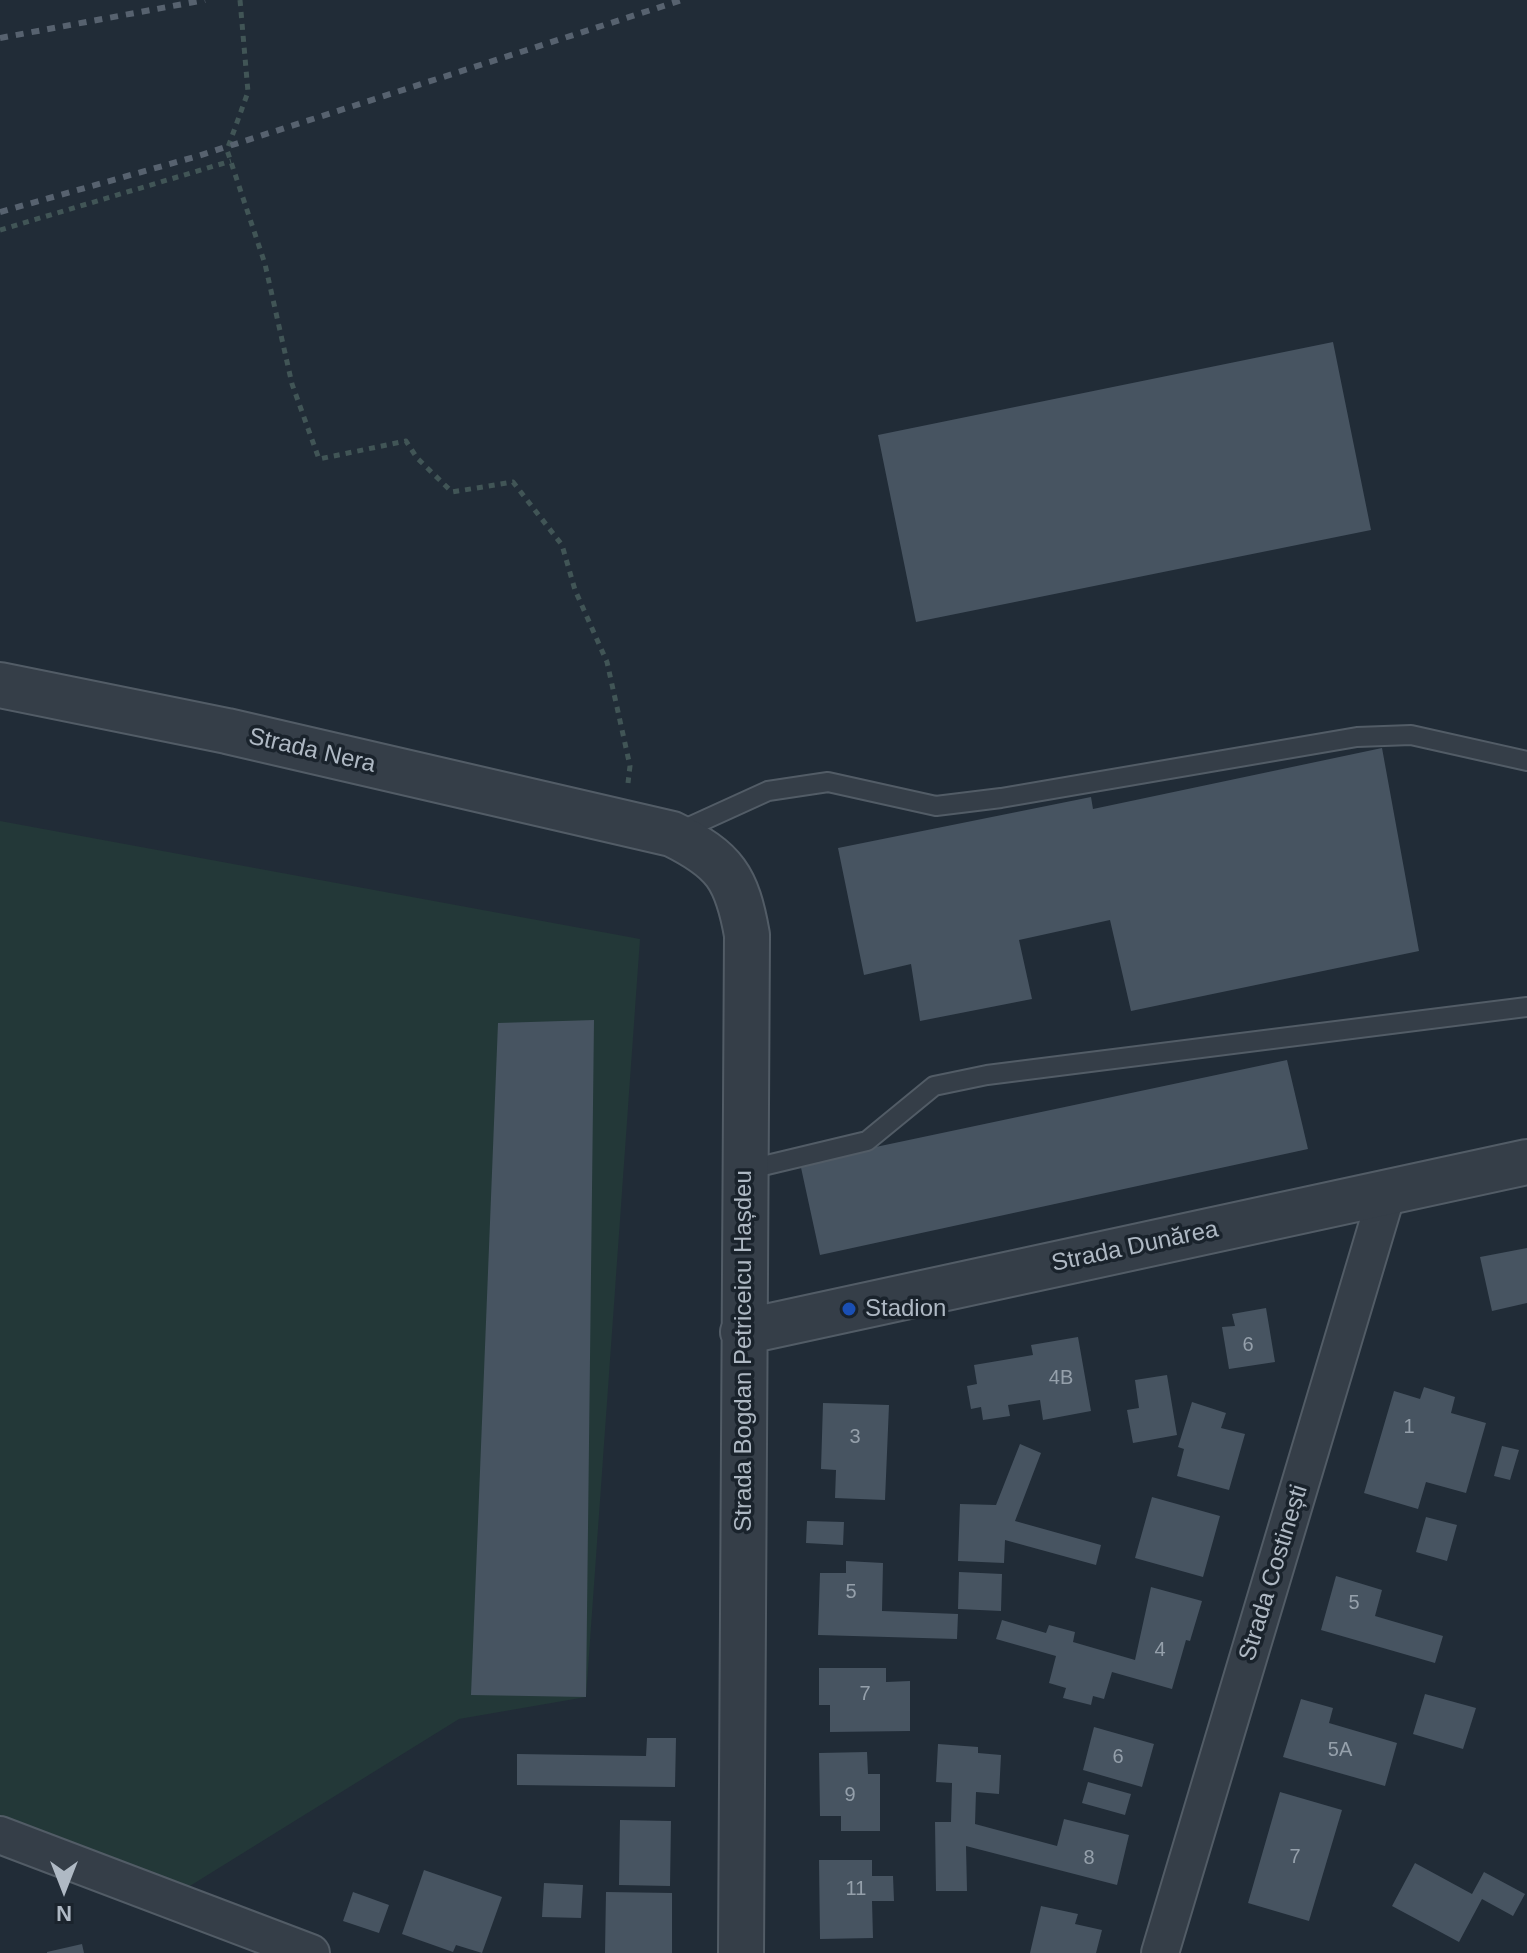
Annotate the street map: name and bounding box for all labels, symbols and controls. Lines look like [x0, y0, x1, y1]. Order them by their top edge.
street label: Strada Nera [246, 722, 378, 780]
street label: Strada Bogdan Petriceicu Hașdeu [730, 1170, 758, 1532]
street label: Strada Dunărea [1049, 1215, 1221, 1279]
place label: Stadion [865, 1295, 946, 1323]
marker: Stadion [840, 1300, 858, 1318]
house number: 6 [1242, 1333, 1254, 1357]
house number: 4B [1049, 1366, 1073, 1390]
house number: 1 [1403, 1415, 1415, 1439]
house number: 3 [849, 1425, 861, 1449]
street label: Strada Costinești [1234, 1481, 1314, 1665]
house number: 5 [845, 1580, 857, 1604]
house number: 5 [1348, 1591, 1360, 1615]
house number: 4 [1154, 1638, 1166, 1662]
house number: 7 [859, 1682, 871, 1706]
house number: 5A [1328, 1738, 1352, 1762]
house number: 6 [1112, 1745, 1124, 1769]
house number: 9 [844, 1783, 856, 1807]
house number: 7 [1289, 1845, 1301, 1869]
house number: 8 [1083, 1846, 1095, 1870]
north arrow [24, 1849, 104, 1929]
house number: 11 [846, 1877, 866, 1901]
text: N [56, 1901, 72, 1926]

